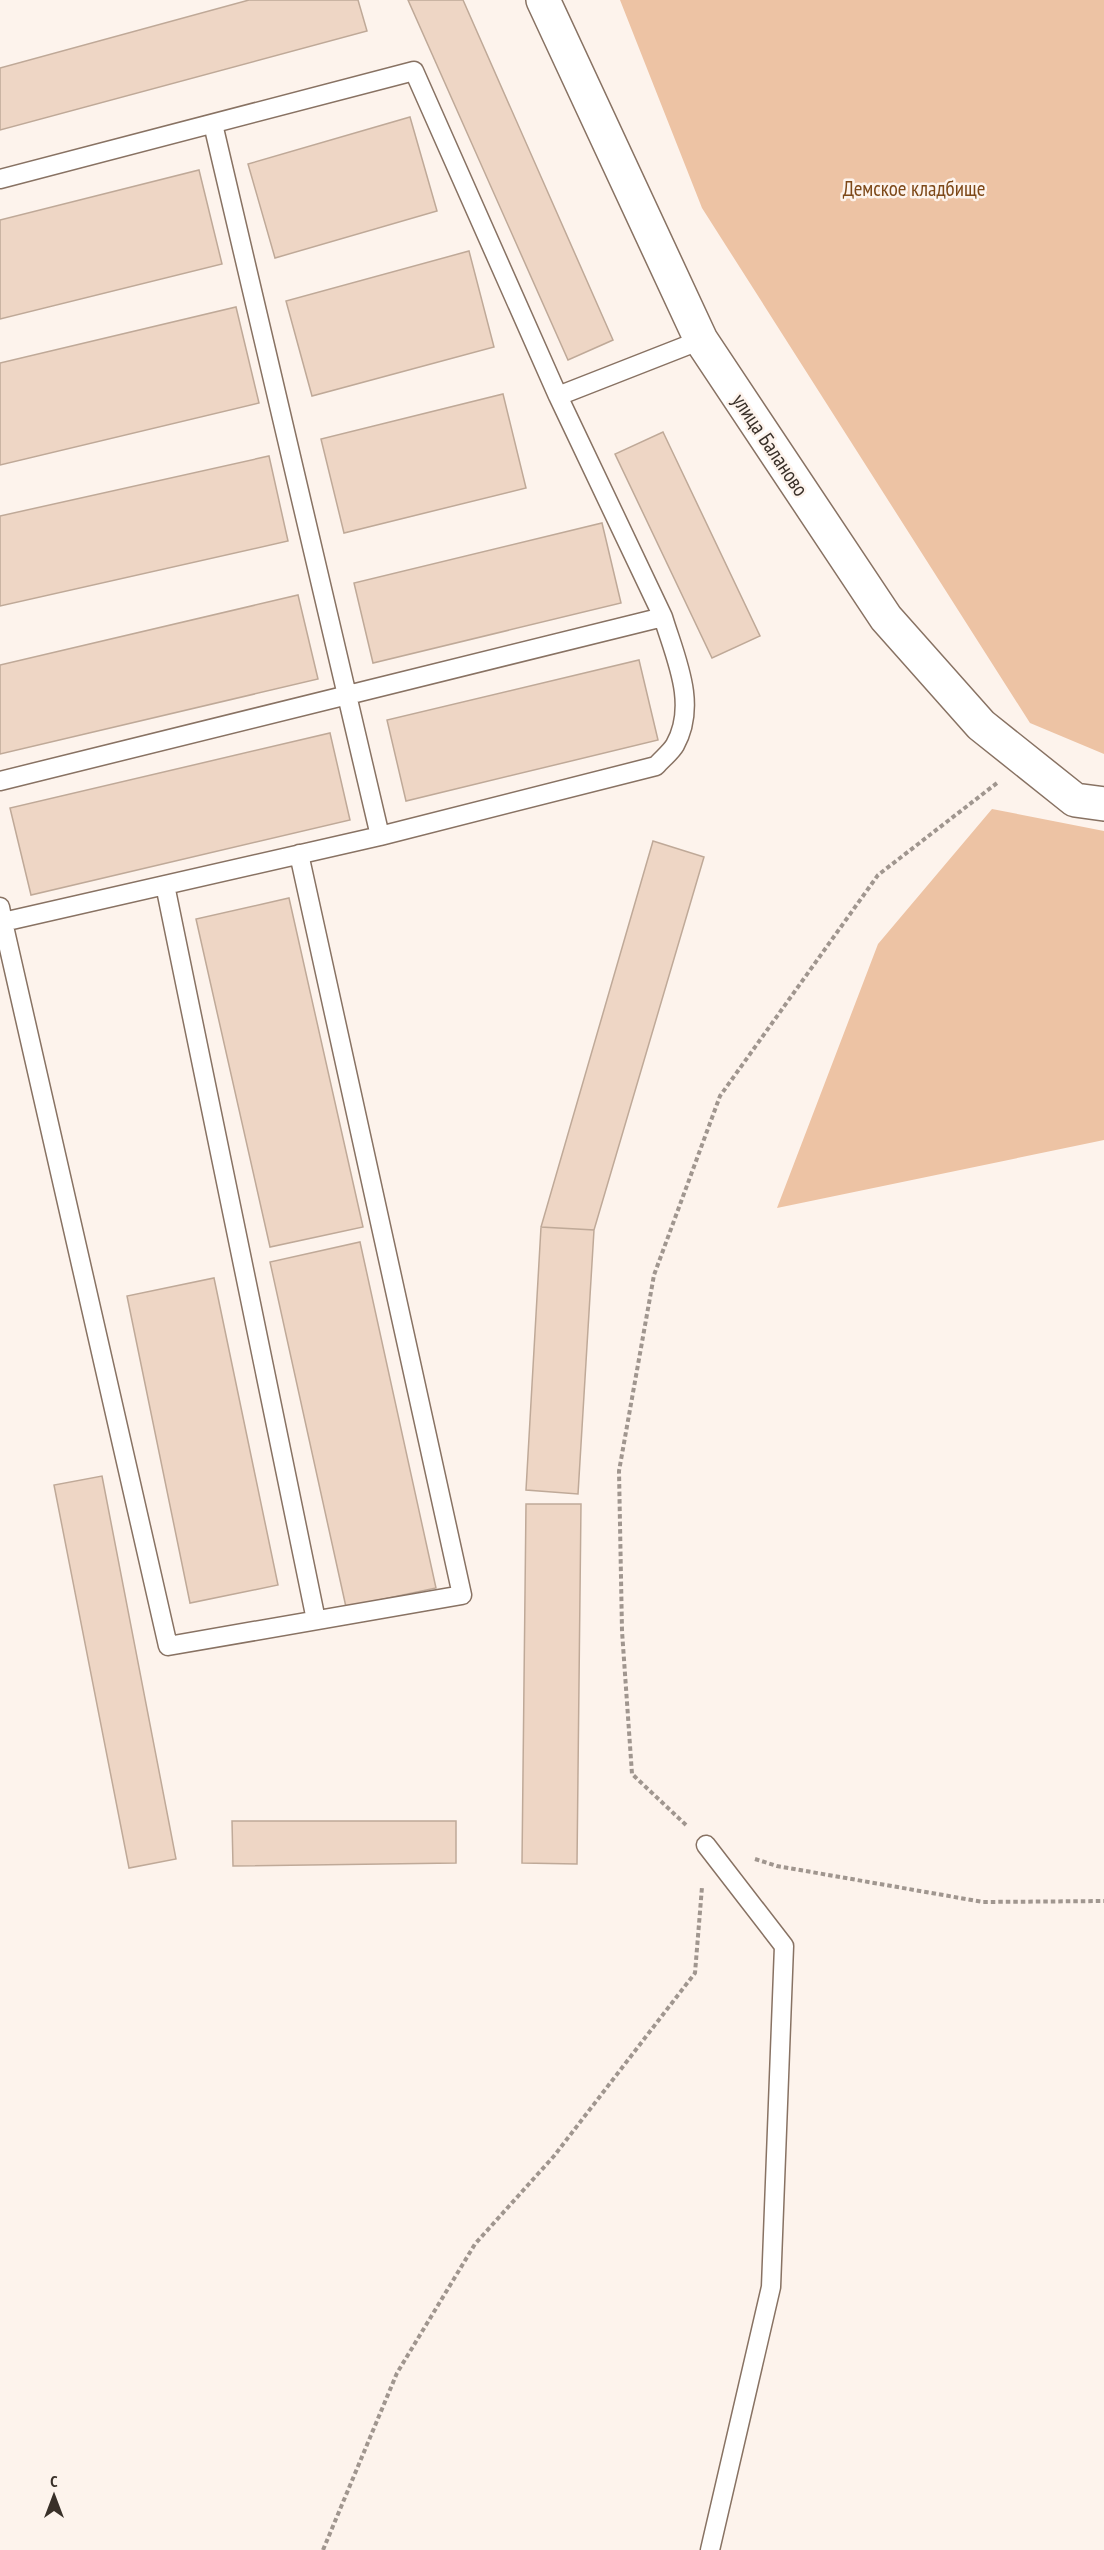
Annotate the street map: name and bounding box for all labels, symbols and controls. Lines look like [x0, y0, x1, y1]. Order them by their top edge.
park label: Демское кладбище [843, 175, 985, 202]
street label: улица Баланово [726, 388, 815, 501]
north arrow [24, 2466, 84, 2526]
text: С [50, 2471, 58, 2491]

